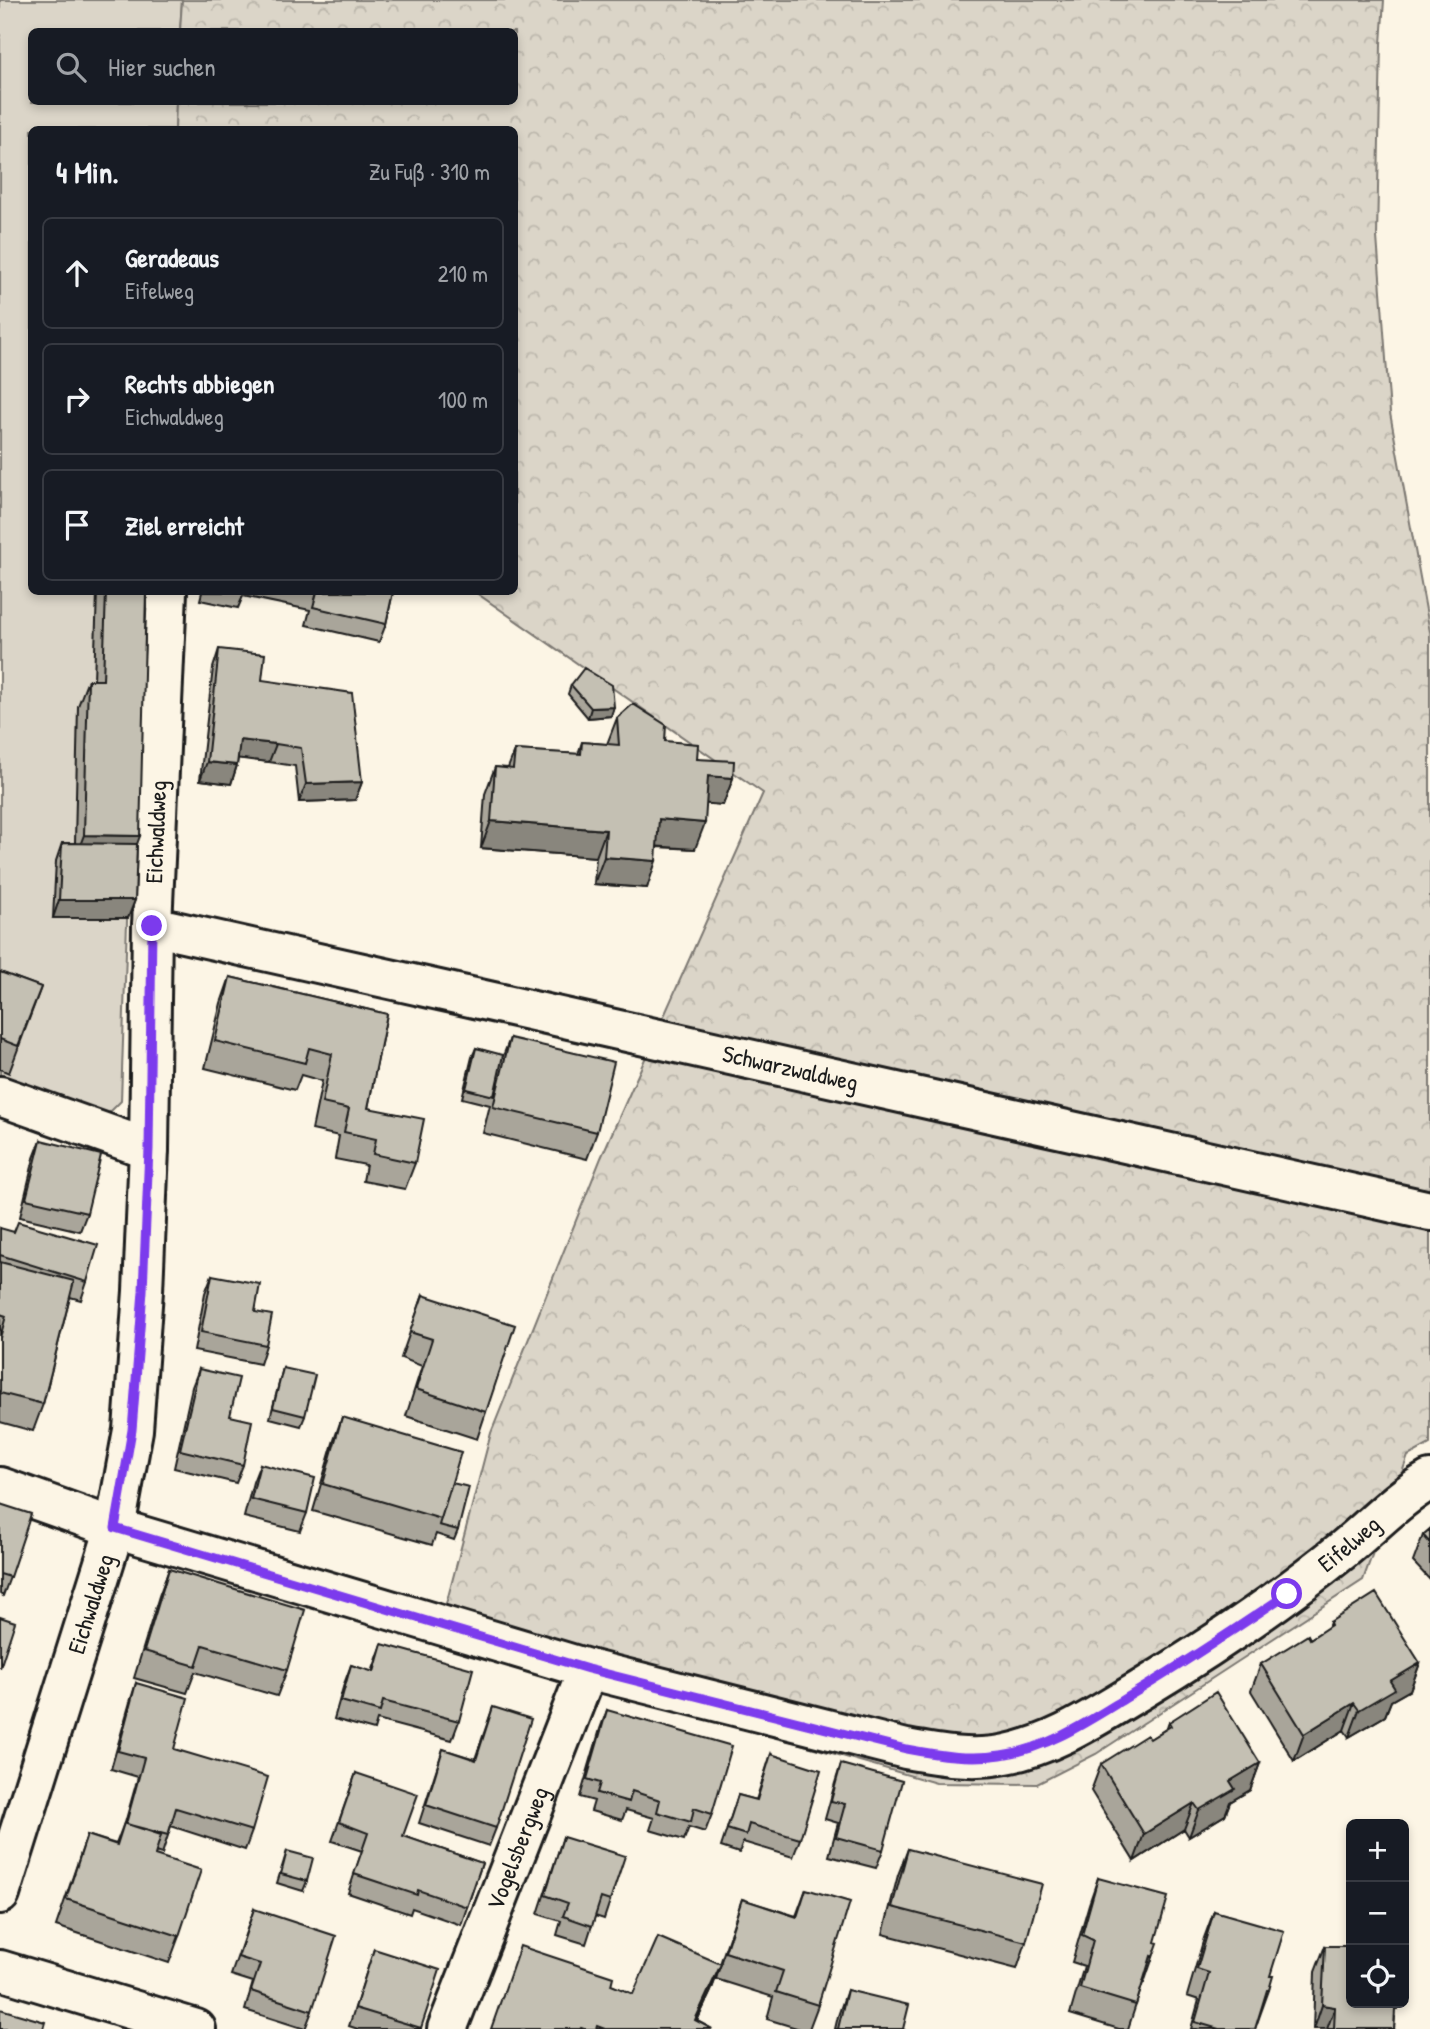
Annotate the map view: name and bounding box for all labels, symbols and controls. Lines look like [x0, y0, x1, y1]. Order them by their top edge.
search box [28, 28, 518, 105]
icon: search [52, 48, 90, 86]
text: Hier suchen [108, 49, 216, 84]
text: 4 Min. [56, 152, 119, 192]
text: Zu Fuß · 310 m [369, 156, 490, 187]
text: Geradeaus [125, 240, 219, 275]
icon: ahead [58, 254, 96, 292]
text: 210 m [438, 258, 488, 289]
text: Eifelweg [125, 275, 194, 306]
text: Rechts abbiegen [125, 366, 275, 401]
icon: right [58, 380, 96, 418]
text: 100 m [438, 384, 488, 415]
text: Eichwaldweg [125, 401, 224, 432]
icon: arrive [58, 506, 96, 544]
text: Ziel erreicht [125, 508, 244, 543]
street label: Eichwaldweg [137, 780, 174, 884]
route end [136, 910, 167, 941]
street label: Schwarzwaldweg [720, 1037, 861, 1098]
street label: Eifelweg [1311, 1508, 1386, 1579]
street label: Eichwaldweg [59, 1550, 121, 1658]
route start [1271, 1578, 1302, 1609]
street label: Vogelsbergweg [478, 1782, 555, 1914]
map controls [1346, 1819, 1409, 2008]
button: + [1346, 1819, 1409, 1882]
button: − [1346, 1882, 1409, 1945]
button: locate [1346, 1945, 1409, 2008]

